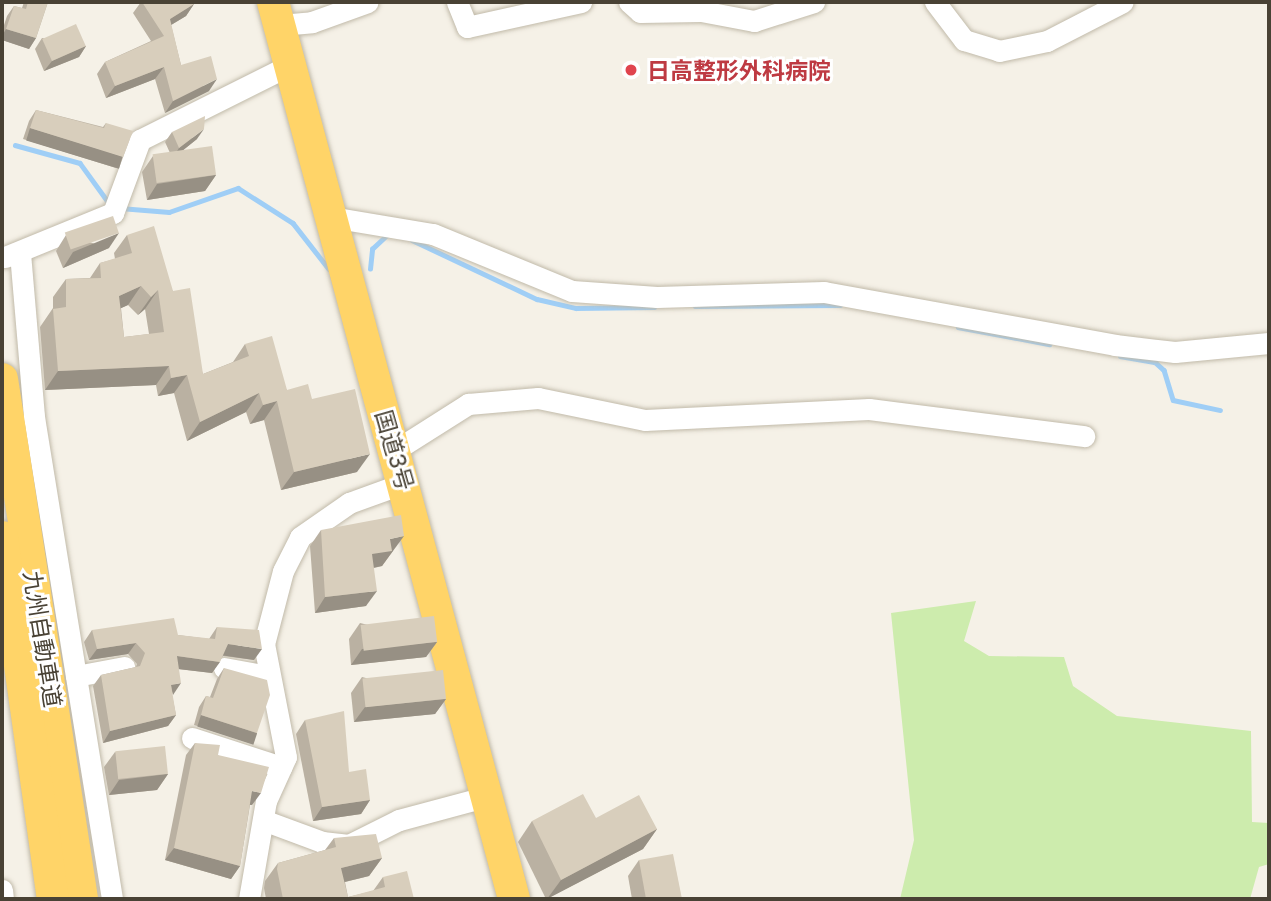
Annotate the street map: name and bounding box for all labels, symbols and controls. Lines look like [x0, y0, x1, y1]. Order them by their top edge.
place label: 日高整形外科病院 [647, 56, 831, 84]
marker: 日高整形外科病院 [621, 60, 641, 80]
street label: 国道3号 [370, 407, 420, 493]
street label: 九州自動車道 [19, 569, 67, 709]

